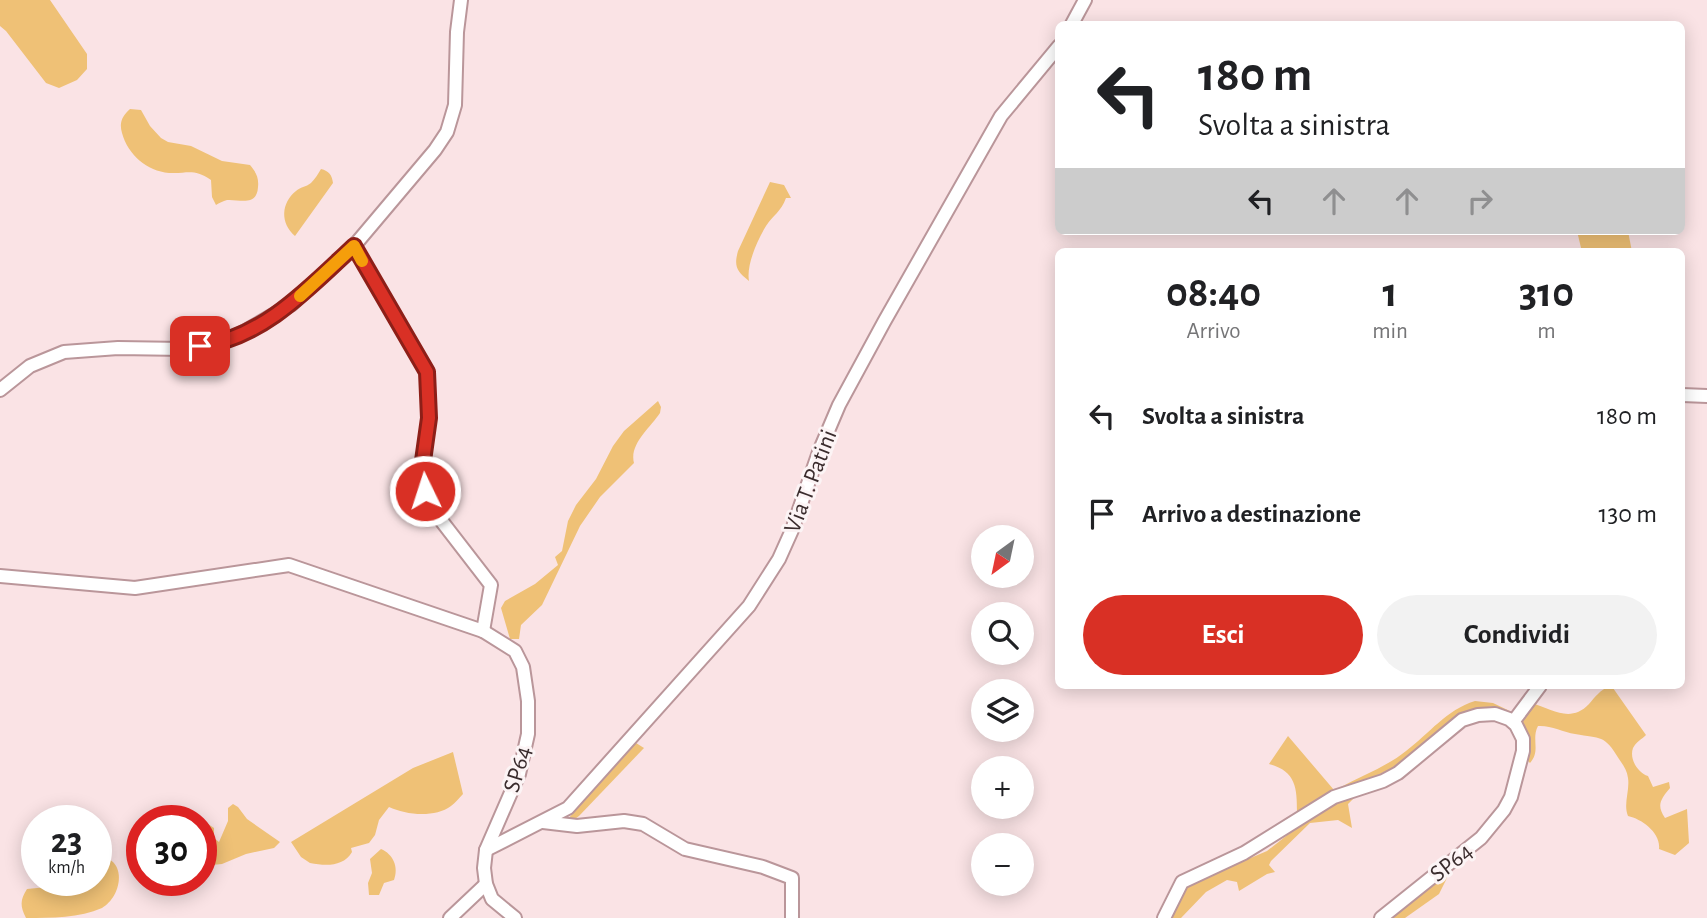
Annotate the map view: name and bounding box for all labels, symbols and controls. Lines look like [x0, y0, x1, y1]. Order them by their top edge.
icon: left [1083, 49, 1174, 140]
text: 180 m [1198, 51, 1312, 100]
text: Svolta a sinistra [1198, 109, 1390, 141]
icon: left [1242, 182, 1280, 220]
icon: ahead [1315, 182, 1353, 220]
icon: ahead [1388, 182, 1426, 220]
icon: right [1461, 182, 1499, 220]
text: 08:40 [1166, 272, 1261, 314]
text: 1 [1382, 272, 1398, 314]
text: 310 [1519, 272, 1574, 314]
pin [170, 316, 230, 376]
text: Arrivo [1186, 320, 1241, 343]
text: min [1372, 320, 1408, 343]
text: m [1537, 320, 1556, 343]
icon: arrive [181, 327, 219, 365]
icon: left [1083, 397, 1121, 435]
text: Svolta a sinistra [1142, 403, 1304, 429]
text: 180 m [1597, 403, 1657, 429]
street label: Via T. Patini [780, 427, 842, 536]
position arrow [388, 454, 462, 528]
icon: arrive [1083, 495, 1121, 533]
text: Arrivo a destinazione [1142, 501, 1361, 527]
text: 130 m [1599, 501, 1657, 527]
north arrow [971, 525, 1034, 588]
map controls [971, 525, 1034, 896]
button: Esci [1083, 595, 1363, 675]
button: Condividi [1377, 595, 1657, 675]
button: search [971, 602, 1034, 665]
button: layers [971, 679, 1034, 742]
street label: SP64 [500, 743, 536, 795]
button: + [971, 756, 1034, 819]
speed limit sign: 30 [126, 805, 217, 896]
text: 23 [51, 824, 82, 859]
button: − [971, 833, 1034, 896]
street label: SP64 [1426, 839, 1477, 887]
text: km/h [48, 859, 85, 877]

